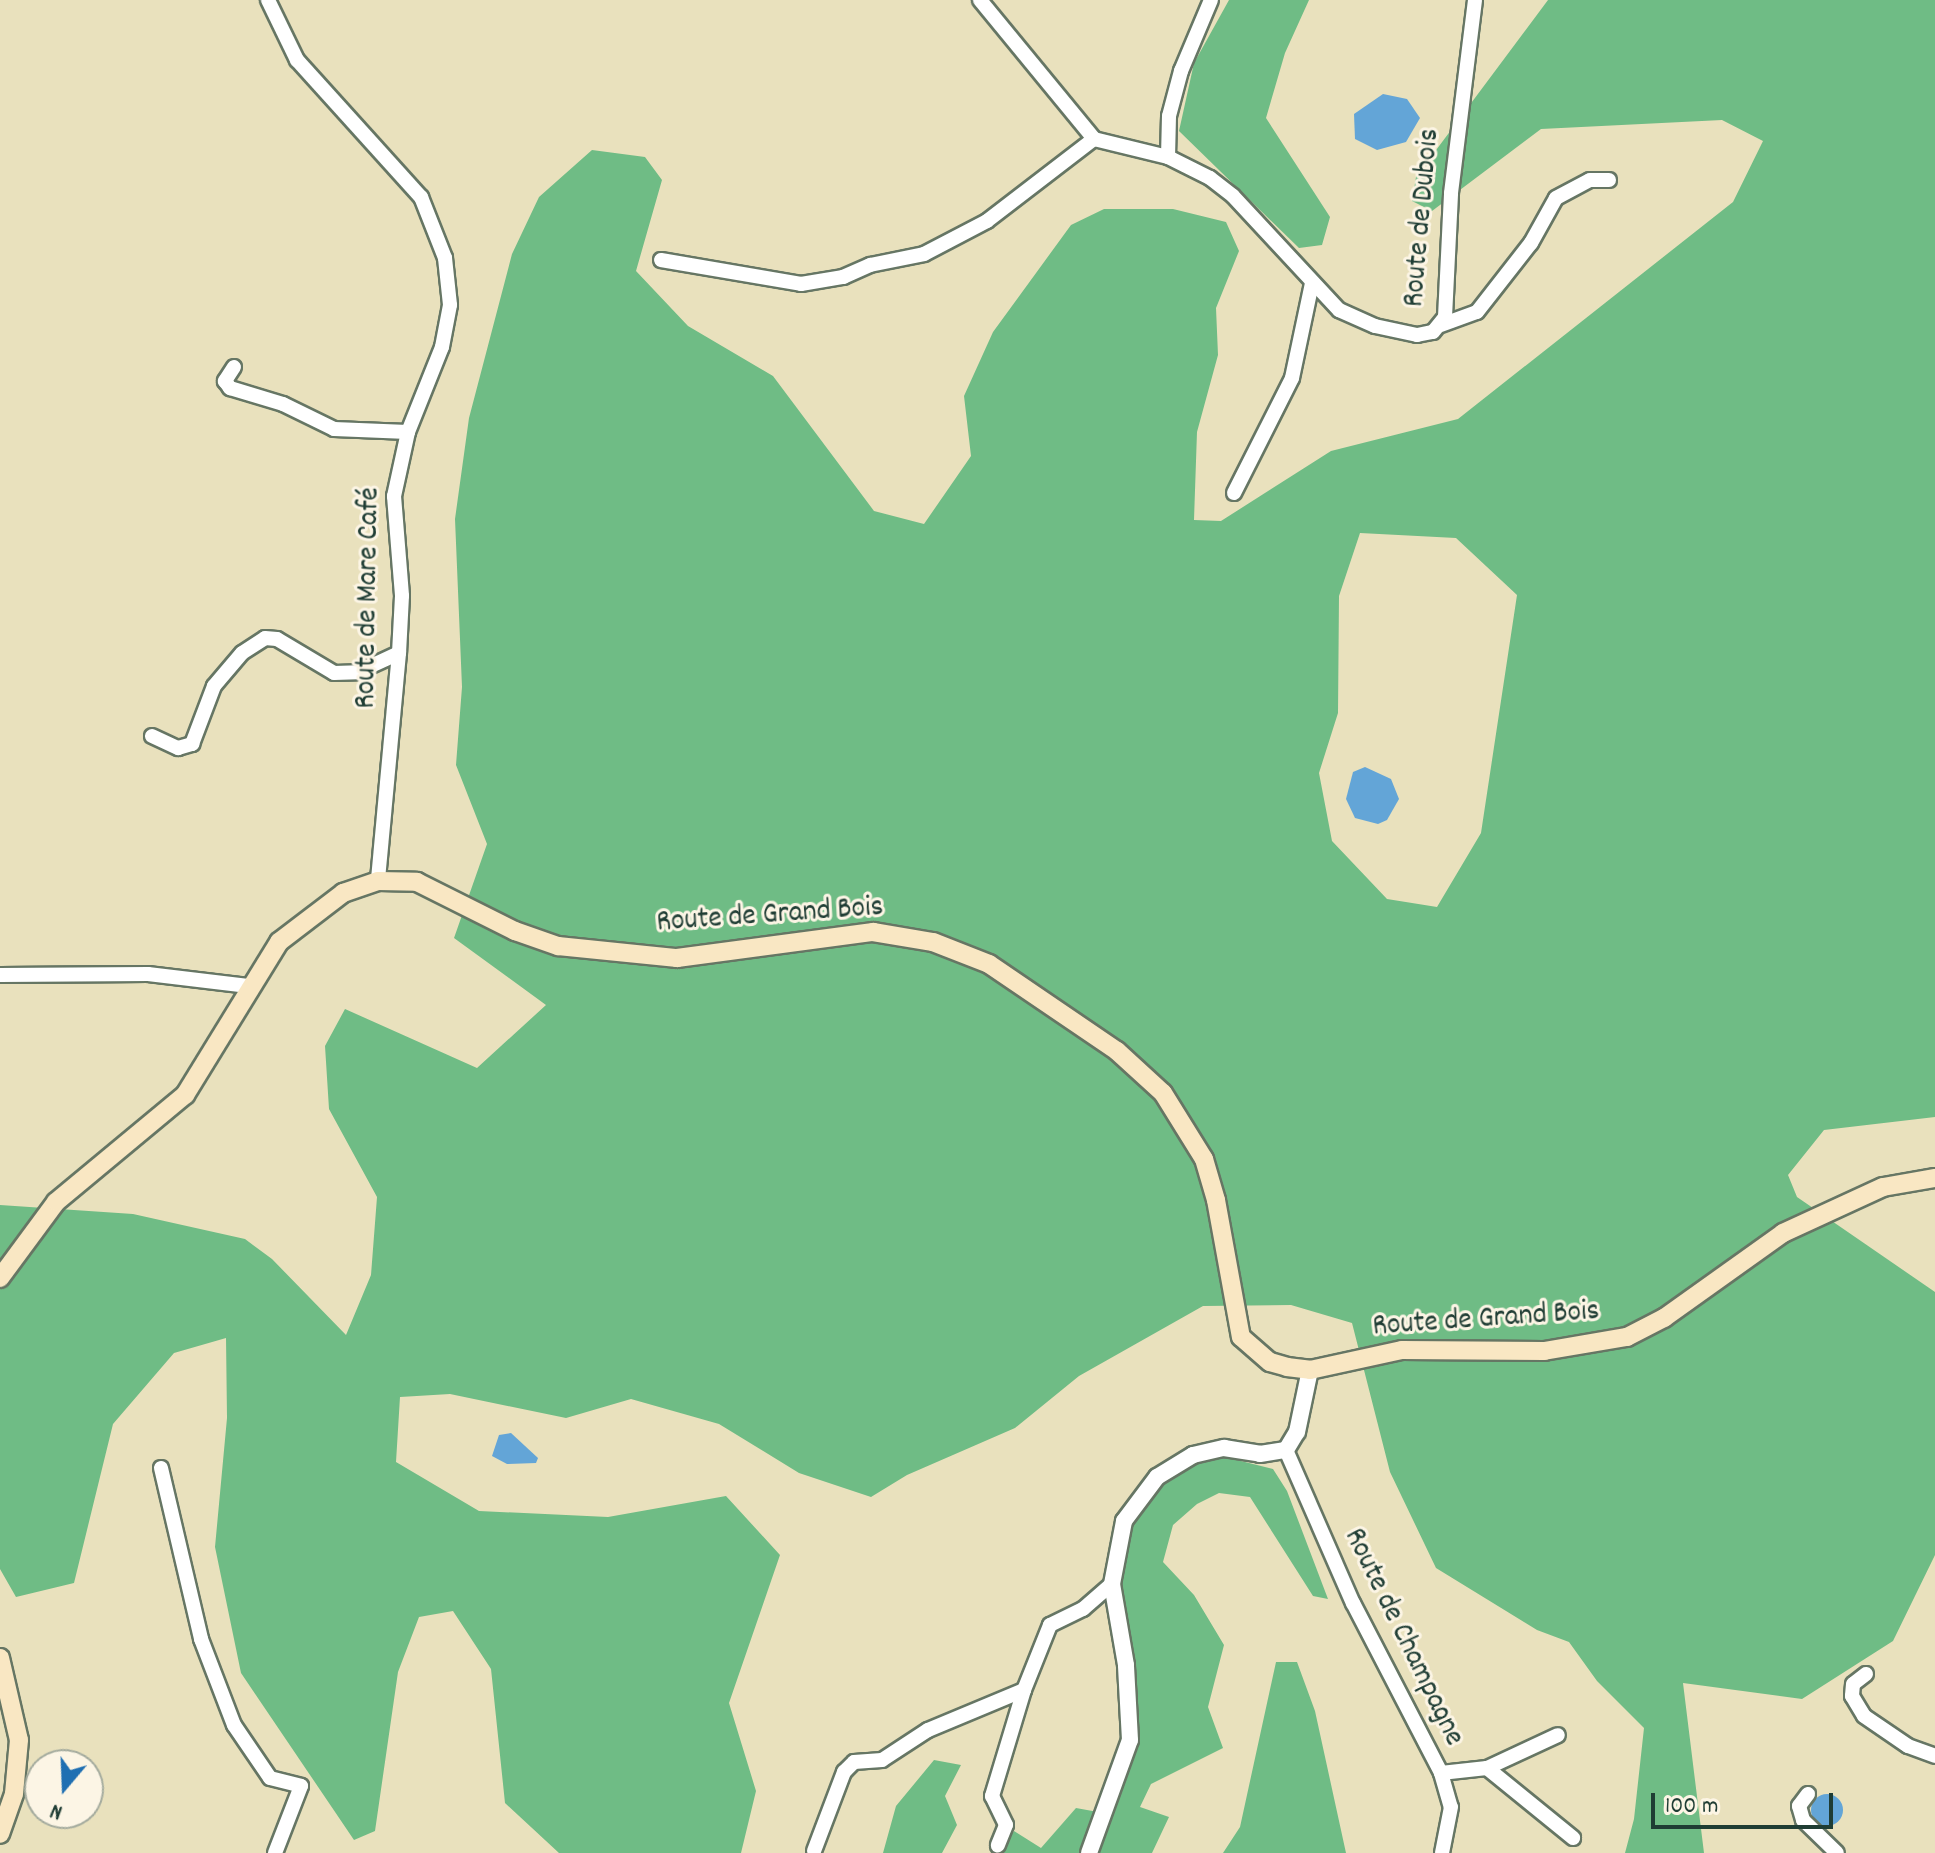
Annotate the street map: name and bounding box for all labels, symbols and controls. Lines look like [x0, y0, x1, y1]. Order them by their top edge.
street label: Route de Dubois [1398, 127, 1450, 309]
street label: Route de Mare Café [350, 487, 390, 709]
street label: Route de Grand Bois [656, 891, 884, 943]
street label: Route de Grand Bois [1372, 1295, 1600, 1347]
street label: Route de Champagne [1334, 1523, 1470, 1753]
north arrow [24, 1749, 104, 1829]
scale bar [1655, 1777, 1837, 1827]
text: 100 m [1665, 1790, 1718, 1824]
text: N [46, 1794, 67, 1827]

